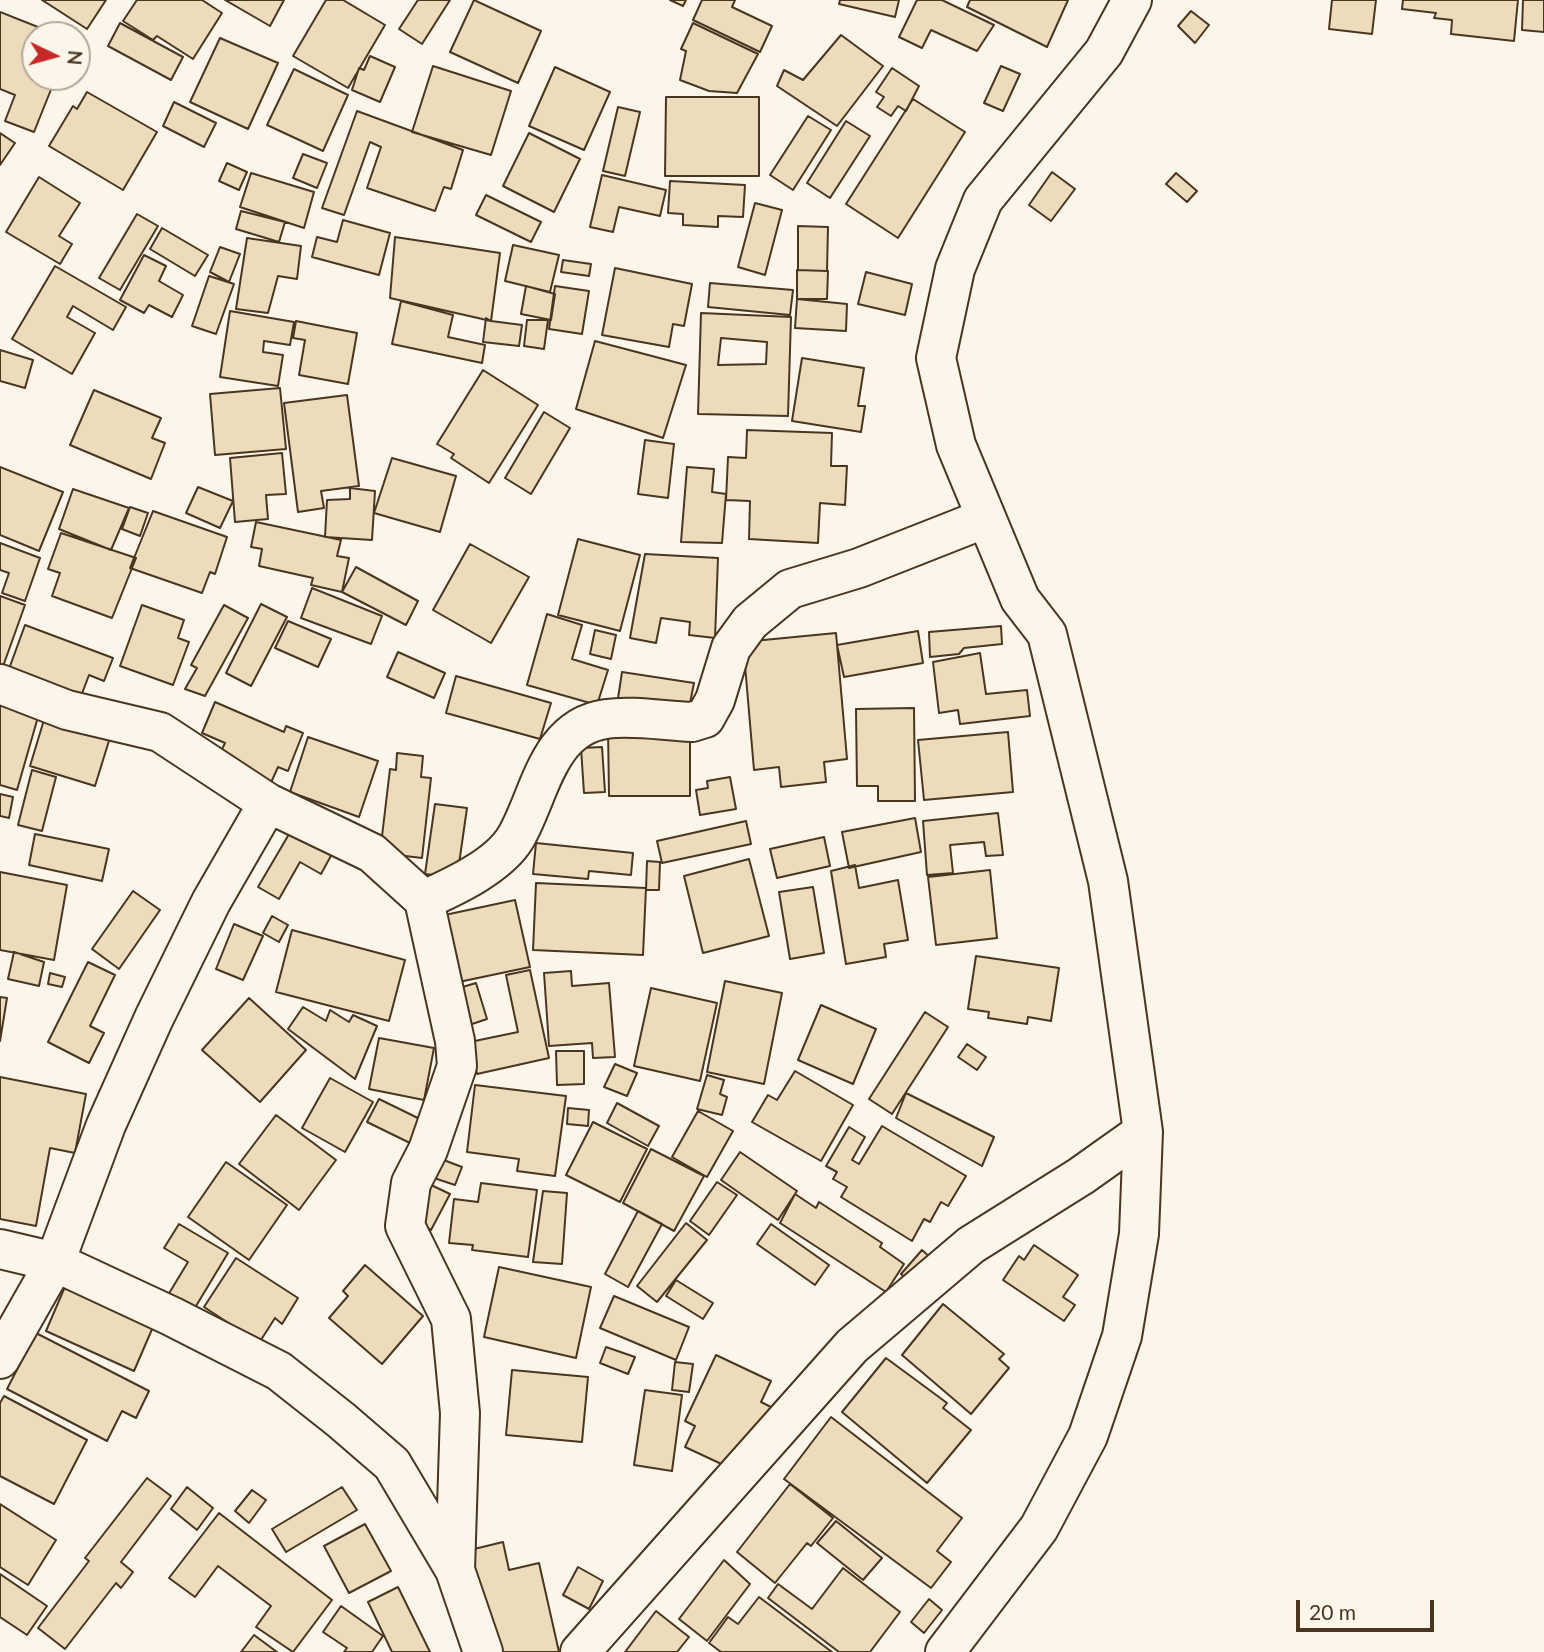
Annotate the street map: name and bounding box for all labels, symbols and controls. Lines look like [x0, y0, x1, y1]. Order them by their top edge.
north arrow [21, 21, 91, 91]
text: N [63, 49, 88, 66]
scale bar [1299, 1586, 1437, 1630]
text: 20 m [1309, 1599, 1356, 1624]

